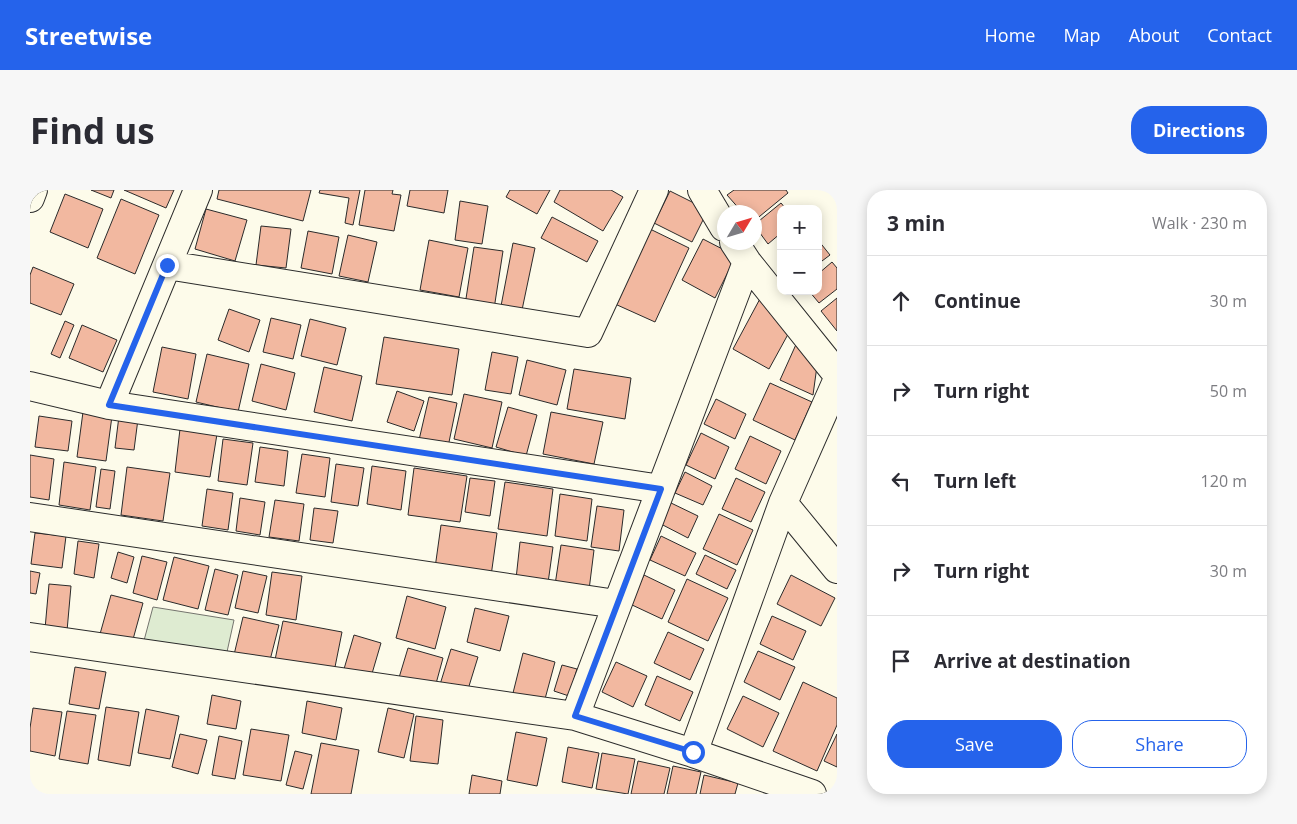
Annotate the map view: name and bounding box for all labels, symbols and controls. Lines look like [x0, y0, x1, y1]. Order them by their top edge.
text: Streetwise [25, 19, 152, 52]
text: Home [985, 23, 1035, 47]
text: Map [1063, 23, 1101, 47]
text: About [1129, 23, 1179, 47]
text: Contact [1207, 23, 1272, 47]
button: Directions [1131, 106, 1267, 154]
text: Find us [30, 107, 155, 154]
north arrow [717, 205, 762, 250]
map controls [777, 205, 822, 295]
button: + [777, 205, 822, 250]
text: 3 min [887, 209, 945, 237]
text: Walk · 230 m [1152, 212, 1247, 234]
button: − [777, 250, 822, 295]
route end [156, 254, 179, 277]
icon: ahead [887, 287, 915, 315]
text: Continue [934, 288, 1021, 314]
text: 30 m [1210, 290, 1247, 312]
icon: right [887, 377, 915, 405]
text: Turn right [934, 378, 1029, 404]
text: 50 m [1210, 380, 1247, 402]
icon: left [887, 467, 915, 495]
text: Turn left [934, 468, 1016, 494]
text: 120 m [1201, 470, 1247, 492]
icon: right [887, 557, 915, 585]
text: Turn right [934, 558, 1029, 584]
text: 30 m [1210, 560, 1247, 582]
icon: arrive [887, 647, 915, 675]
text: Arrive at destination [934, 648, 1131, 674]
button: Save [887, 720, 1062, 768]
button: Share [1072, 720, 1247, 768]
route start [682, 741, 705, 764]

